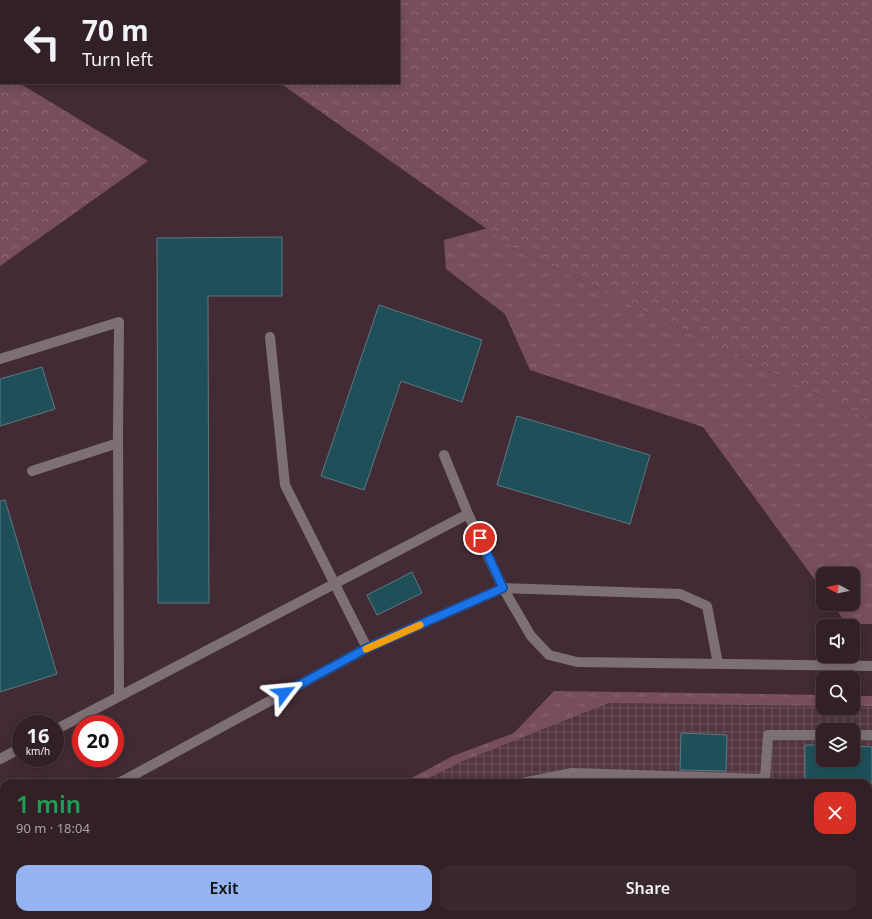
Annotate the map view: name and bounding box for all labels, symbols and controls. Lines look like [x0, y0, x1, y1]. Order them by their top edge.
text: 70 m [82, 11, 149, 49]
icon: left [16, 16, 68, 68]
text: Turn left [82, 47, 153, 71]
pin [463, 521, 497, 555]
icon: arrive [469, 527, 491, 549]
north arrow [816, 567, 860, 611]
map controls [816, 567, 860, 767]
button: sound [816, 619, 860, 663]
button: search [816, 671, 860, 715]
position arrow [263, 672, 305, 714]
speed limit sign: 20 [72, 715, 124, 767]
text: 16 [27, 722, 49, 749]
button: layers [816, 723, 860, 767]
text: km/h [26, 744, 50, 758]
text: 1 min [16, 787, 81, 820]
button: close [814, 792, 856, 834]
text: 90 m · 18:04 [16, 819, 90, 837]
button: Exit [16, 865, 432, 911]
button: Share [440, 865, 856, 911]

